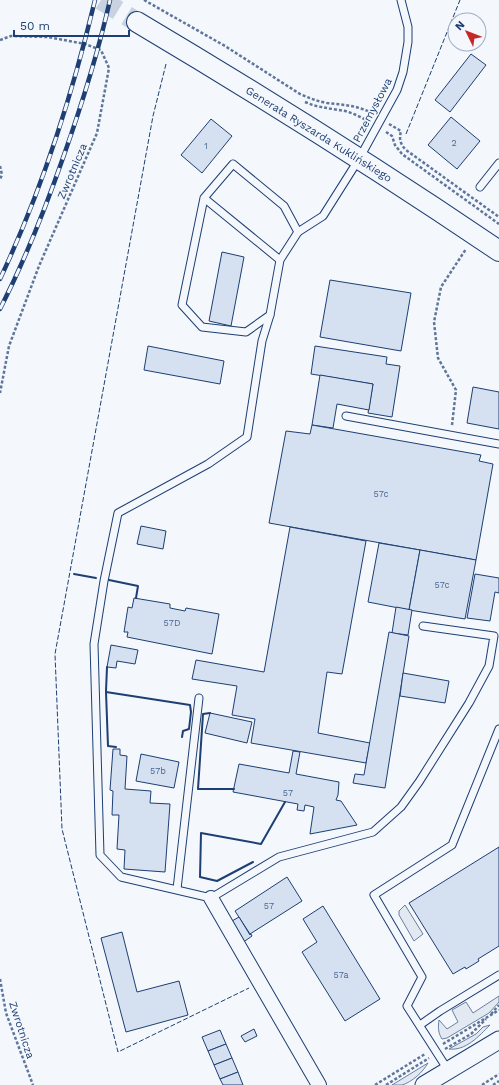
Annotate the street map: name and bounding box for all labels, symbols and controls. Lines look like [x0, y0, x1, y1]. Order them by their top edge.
scale bar [14, 12, 129, 38]
north arrow [447, 12, 487, 52]
text: N [453, 18, 468, 33]
text: 50 m [20, 19, 50, 33]
street label: Przemysłowa [350, 76, 395, 145]
street label: Generała Ryszarda Kuklińskiego [243, 84, 394, 185]
house number: 2 [451, 138, 457, 148]
street label: Zwrotnicza [55, 141, 90, 201]
house number: 1 [204, 141, 208, 151]
house number: 57c [374, 489, 388, 499]
house number: 57c [435, 580, 449, 590]
house number: 57D [164, 618, 180, 628]
house number: 57b [150, 766, 166, 776]
house number: 57 [283, 788, 293, 798]
house number: 57 [264, 901, 274, 911]
house number: 57a [333, 970, 349, 980]
street label: Zwrotnicza [6, 1000, 37, 1060]

